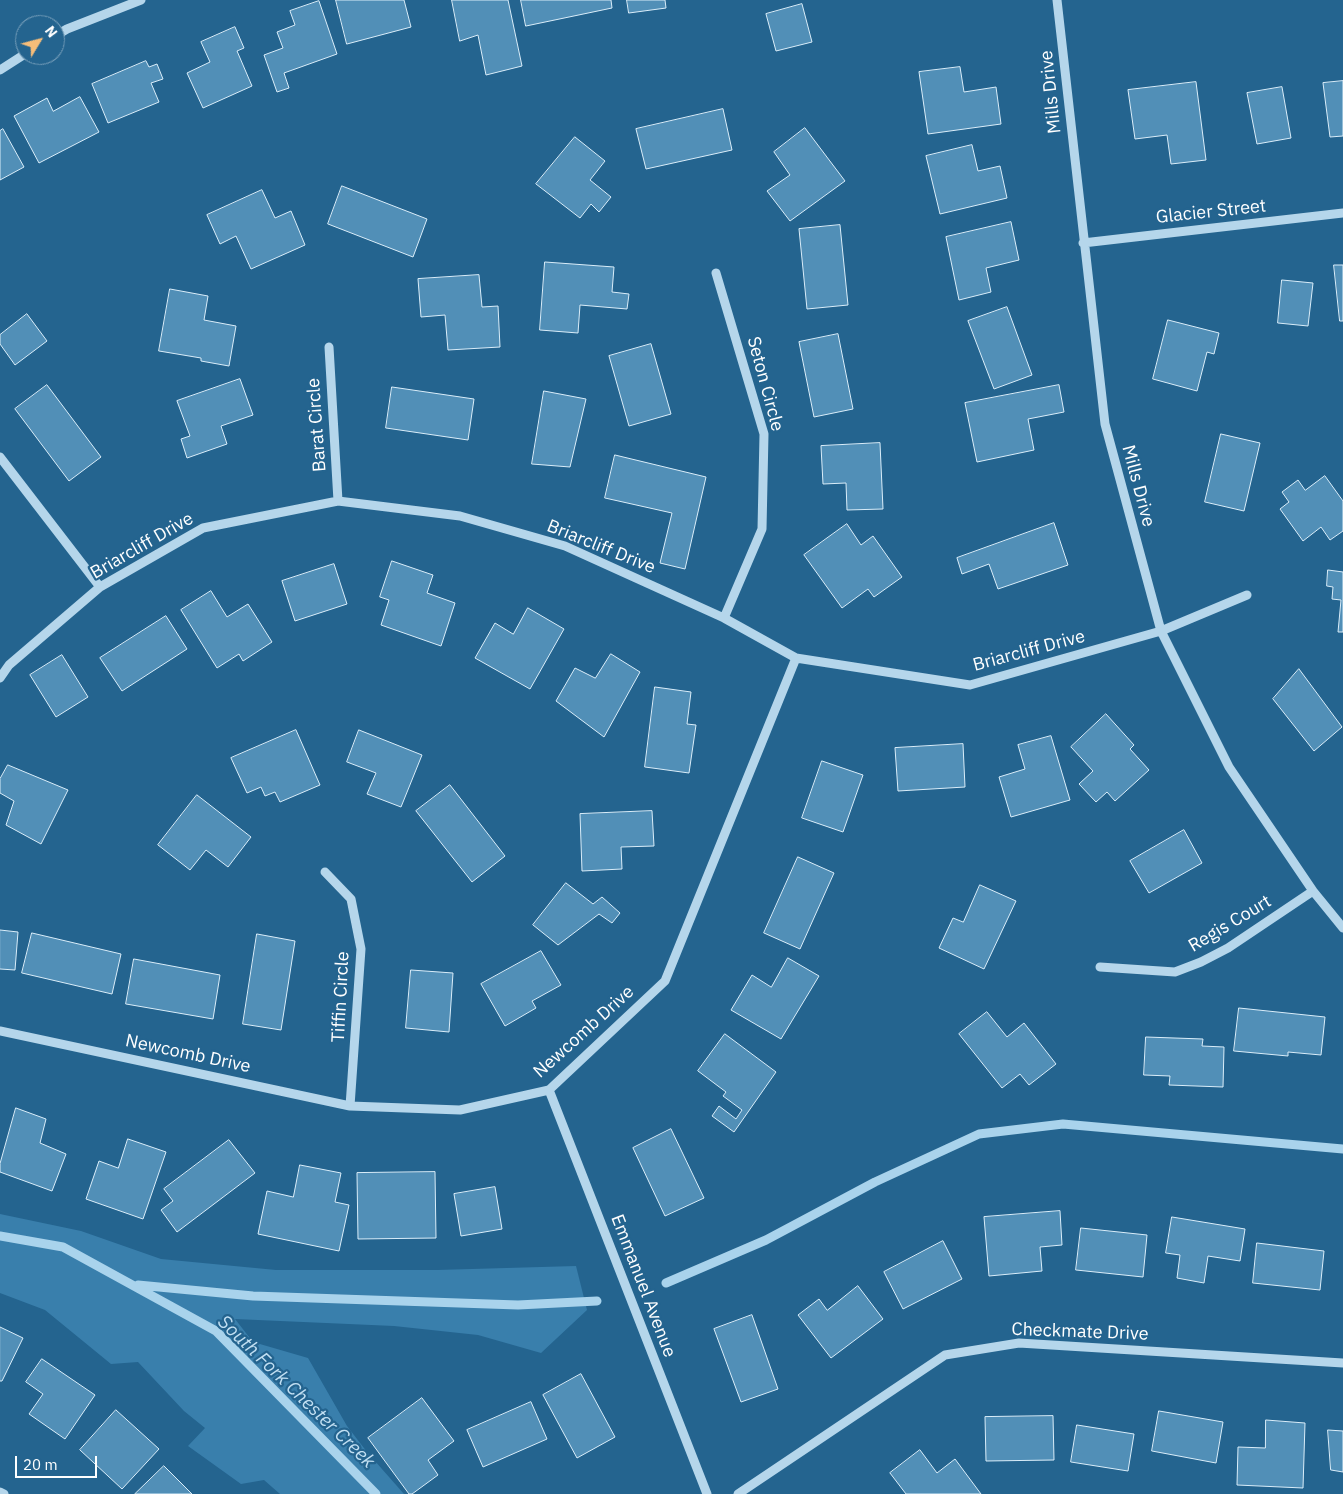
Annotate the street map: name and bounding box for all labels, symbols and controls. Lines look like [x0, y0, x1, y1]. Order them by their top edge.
north arrow [15, 15, 65, 65]
text: N [41, 22, 61, 41]
street label: Mills Drive [1036, 49, 1066, 135]
street label: Glacier Street [1155, 195, 1267, 229]
street label: Seton Circle [742, 334, 788, 434]
street label: Barat Circle [303, 377, 331, 473]
street label: Mills Drive [1117, 443, 1159, 529]
street label: Briarcliff Drive [87, 508, 197, 584]
street label: Briarcliff Drive [544, 515, 658, 579]
street label: Briarcliff Drive [971, 626, 1087, 676]
street label: Regis Court [1185, 891, 1275, 957]
street label: Tiffin Circle [328, 951, 354, 1043]
street label: Newcomb Drive [529, 981, 639, 1083]
street label: Newcomb Drive [123, 1030, 253, 1078]
street label: Emmanuel Avenue [606, 1212, 680, 1360]
water label: South Fork Chester Creek [213, 1311, 379, 1473]
street label: Checkmate Drive [1011, 1319, 1149, 1345]
scale bar [18, 1446, 100, 1478]
text: 20 m [23, 1455, 58, 1474]

